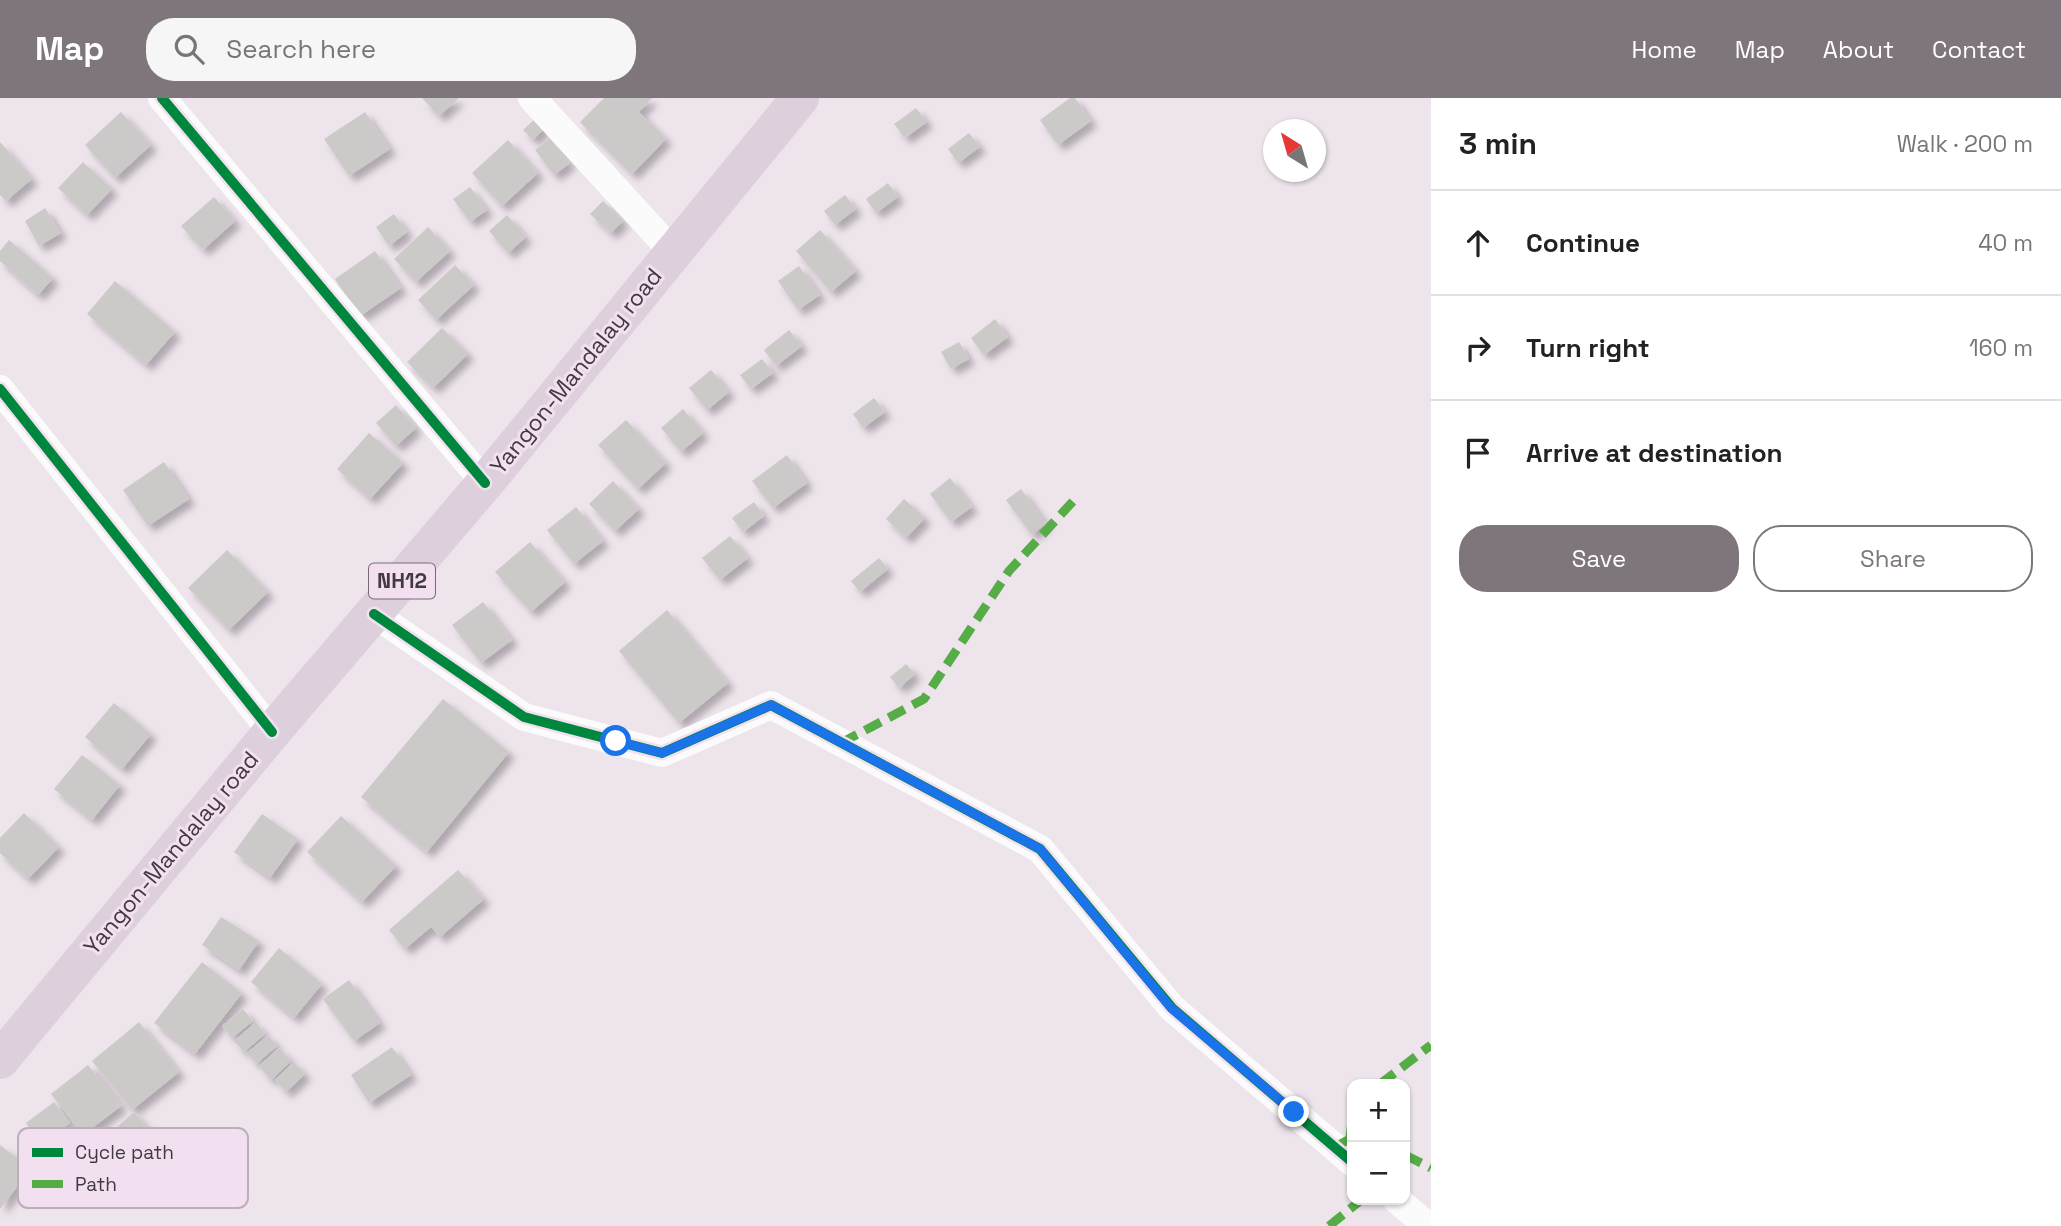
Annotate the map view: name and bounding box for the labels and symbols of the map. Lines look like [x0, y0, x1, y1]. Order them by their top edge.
north arrow [1263, 119, 1326, 182]
street label: Yangon-Mandalay road [483, 262, 669, 480]
road number: NH12 [369, 564, 435, 598]
route start [600, 725, 631, 756]
street label: Yangon-Mandalay road [77, 745, 265, 961]
route end [1278, 1096, 1309, 1127]
legend [18, 1128, 248, 1208]
text: Cycle path [75, 1140, 174, 1165]
text: Path [75, 1172, 117, 1197]

